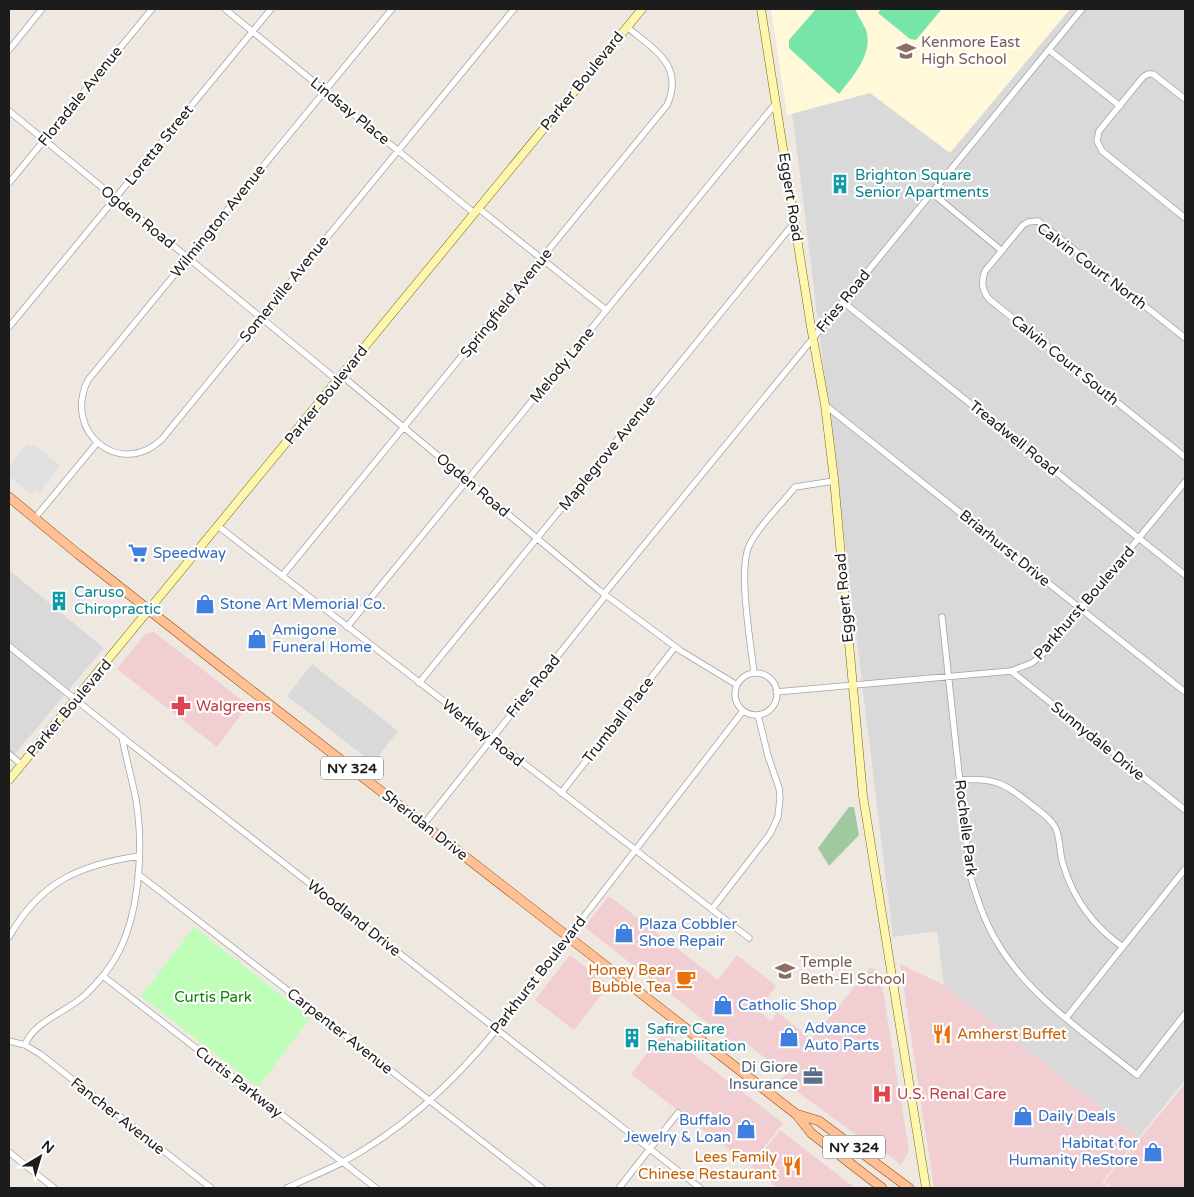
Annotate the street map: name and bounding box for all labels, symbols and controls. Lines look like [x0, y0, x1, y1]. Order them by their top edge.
street label: Parker Boulevard [537, 28, 627, 134]
place label: Kenmore East High School [921, 33, 1021, 68]
school or university icon: Kenmore East High School [895, 40, 917, 62]
street label: Floradale Avenue [34, 42, 126, 150]
street label: Lindsay Place [307, 73, 393, 149]
street label: Loretta Street [121, 101, 197, 189]
street label: Eggert Road [775, 151, 807, 243]
street label: Wilmington Avenue [167, 161, 269, 281]
place label: Brighton Square Senior Apartments [855, 166, 989, 201]
building icon: Brighton Square Senior Apartments [829, 173, 851, 195]
street label: Ogden Road [97, 182, 179, 252]
street label: Calvin Court North [1034, 219, 1150, 313]
street label: Somerville Avenue [236, 232, 332, 346]
street label: Springfield Avenue [456, 245, 556, 361]
street label: Fries Road [812, 266, 874, 336]
street label: Calvin Court South [1007, 311, 1123, 409]
street label: Melody Lane [526, 324, 598, 406]
street label: Parker Boulevard [281, 342, 371, 448]
street label: Maplegrove Avenue [555, 392, 659, 514]
street label: Treadwell Road [966, 397, 1062, 479]
street label: Ogden Road [433, 449, 513, 521]
street label: Briarhurst Drive [956, 506, 1054, 590]
supermarket icon: Speedway [127, 542, 149, 564]
street label: Parkhurst Boulevard [1030, 542, 1138, 664]
place label: Speedway [153, 544, 226, 562]
street label: Eggert Road [831, 552, 857, 644]
place label: Caruso Chiropractic [74, 583, 161, 618]
building icon: Caruso Chiropractic [48, 590, 70, 612]
shop icon: Stone Art Memorial Co. [194, 593, 216, 615]
place label: Stone Art Memorial Co. [220, 595, 386, 613]
place label: Amigone Funeral Home [272, 621, 372, 656]
shop icon: Amigone Funeral Home [246, 628, 268, 650]
street label: Fries Road [502, 651, 564, 721]
street label: Parker Boulevard [23, 655, 115, 761]
street label: Trumball Place [579, 673, 657, 767]
pharmacy icon: Walgreens [170, 695, 192, 717]
street label: Werkley Road [439, 696, 527, 770]
place label: Walgreens [196, 697, 271, 715]
street label: Sunnydale Drive [1048, 698, 1148, 784]
road number: NY 324 [321, 756, 383, 780]
street label: Rochelle Park [951, 779, 981, 877]
street label: Sheridan Drive [378, 786, 472, 864]
street label: Woodland Drive [304, 876, 404, 960]
street label: Parkhurst Boulevard [486, 912, 590, 1038]
place label: Plaza Cobbler Shoe Repair [639, 915, 737, 950]
shop icon: Plaza Cobbler Shoe Repair [613, 922, 635, 944]
place label: Temple Beth-El School [800, 953, 905, 988]
school or university icon: Temple Beth-El School [774, 960, 796, 982]
place label: Honey Bear Bubble Tea [588, 961, 671, 996]
cafe icon: Honey Bear Bubble Tea [675, 968, 697, 990]
street label: Carpenter Avenue [284, 984, 396, 1078]
park label: Curtis Park [174, 988, 252, 1006]
shop icon: Catholic Shop [712, 994, 734, 1016]
place label: Catholic Shop [738, 996, 837, 1014]
place label: Advance Auto Parts [804, 1019, 880, 1054]
place label: Safire Care Rehabilitation [647, 1020, 746, 1055]
restaurant icon: Amherst Buffet [931, 1023, 953, 1045]
place label: Amherst Buffet [957, 1025, 1067, 1043]
shop icon: Advance Auto Parts [778, 1026, 800, 1048]
building icon: Safire Care Rehabilitation [621, 1027, 643, 1049]
street label: Curtis Parkway [192, 1042, 286, 1122]
place label: Di Giore Insurance [729, 1058, 798, 1093]
office icon: Di Giore Insurance [802, 1065, 824, 1087]
street label: Fancher Avenue [67, 1074, 169, 1158]
hospital icon: U.S. Renal Care [871, 1083, 893, 1105]
place label: U.S. Renal Care [897, 1085, 1007, 1103]
shop icon: Daily Deals [1012, 1105, 1034, 1127]
place label: Daily Deals [1038, 1107, 1116, 1125]
place label: Buffalo Jewelry & Loan [624, 1111, 731, 1146]
shop icon: Buffalo Jewelry & Loan [735, 1118, 757, 1140]
north arrow [15, 1132, 65, 1182]
place label: Habitat for Humanity ReStore [1008, 1134, 1138, 1169]
road number: NY 324 [823, 1136, 885, 1158]
text: N [38, 1137, 57, 1157]
shop icon: Habitat for Humanity ReStore [1142, 1141, 1164, 1163]
place label: Lees Family Chinese Restaurant [638, 1148, 777, 1183]
restaurant icon: Lees Family Chinese Restaurant [781, 1155, 803, 1177]

